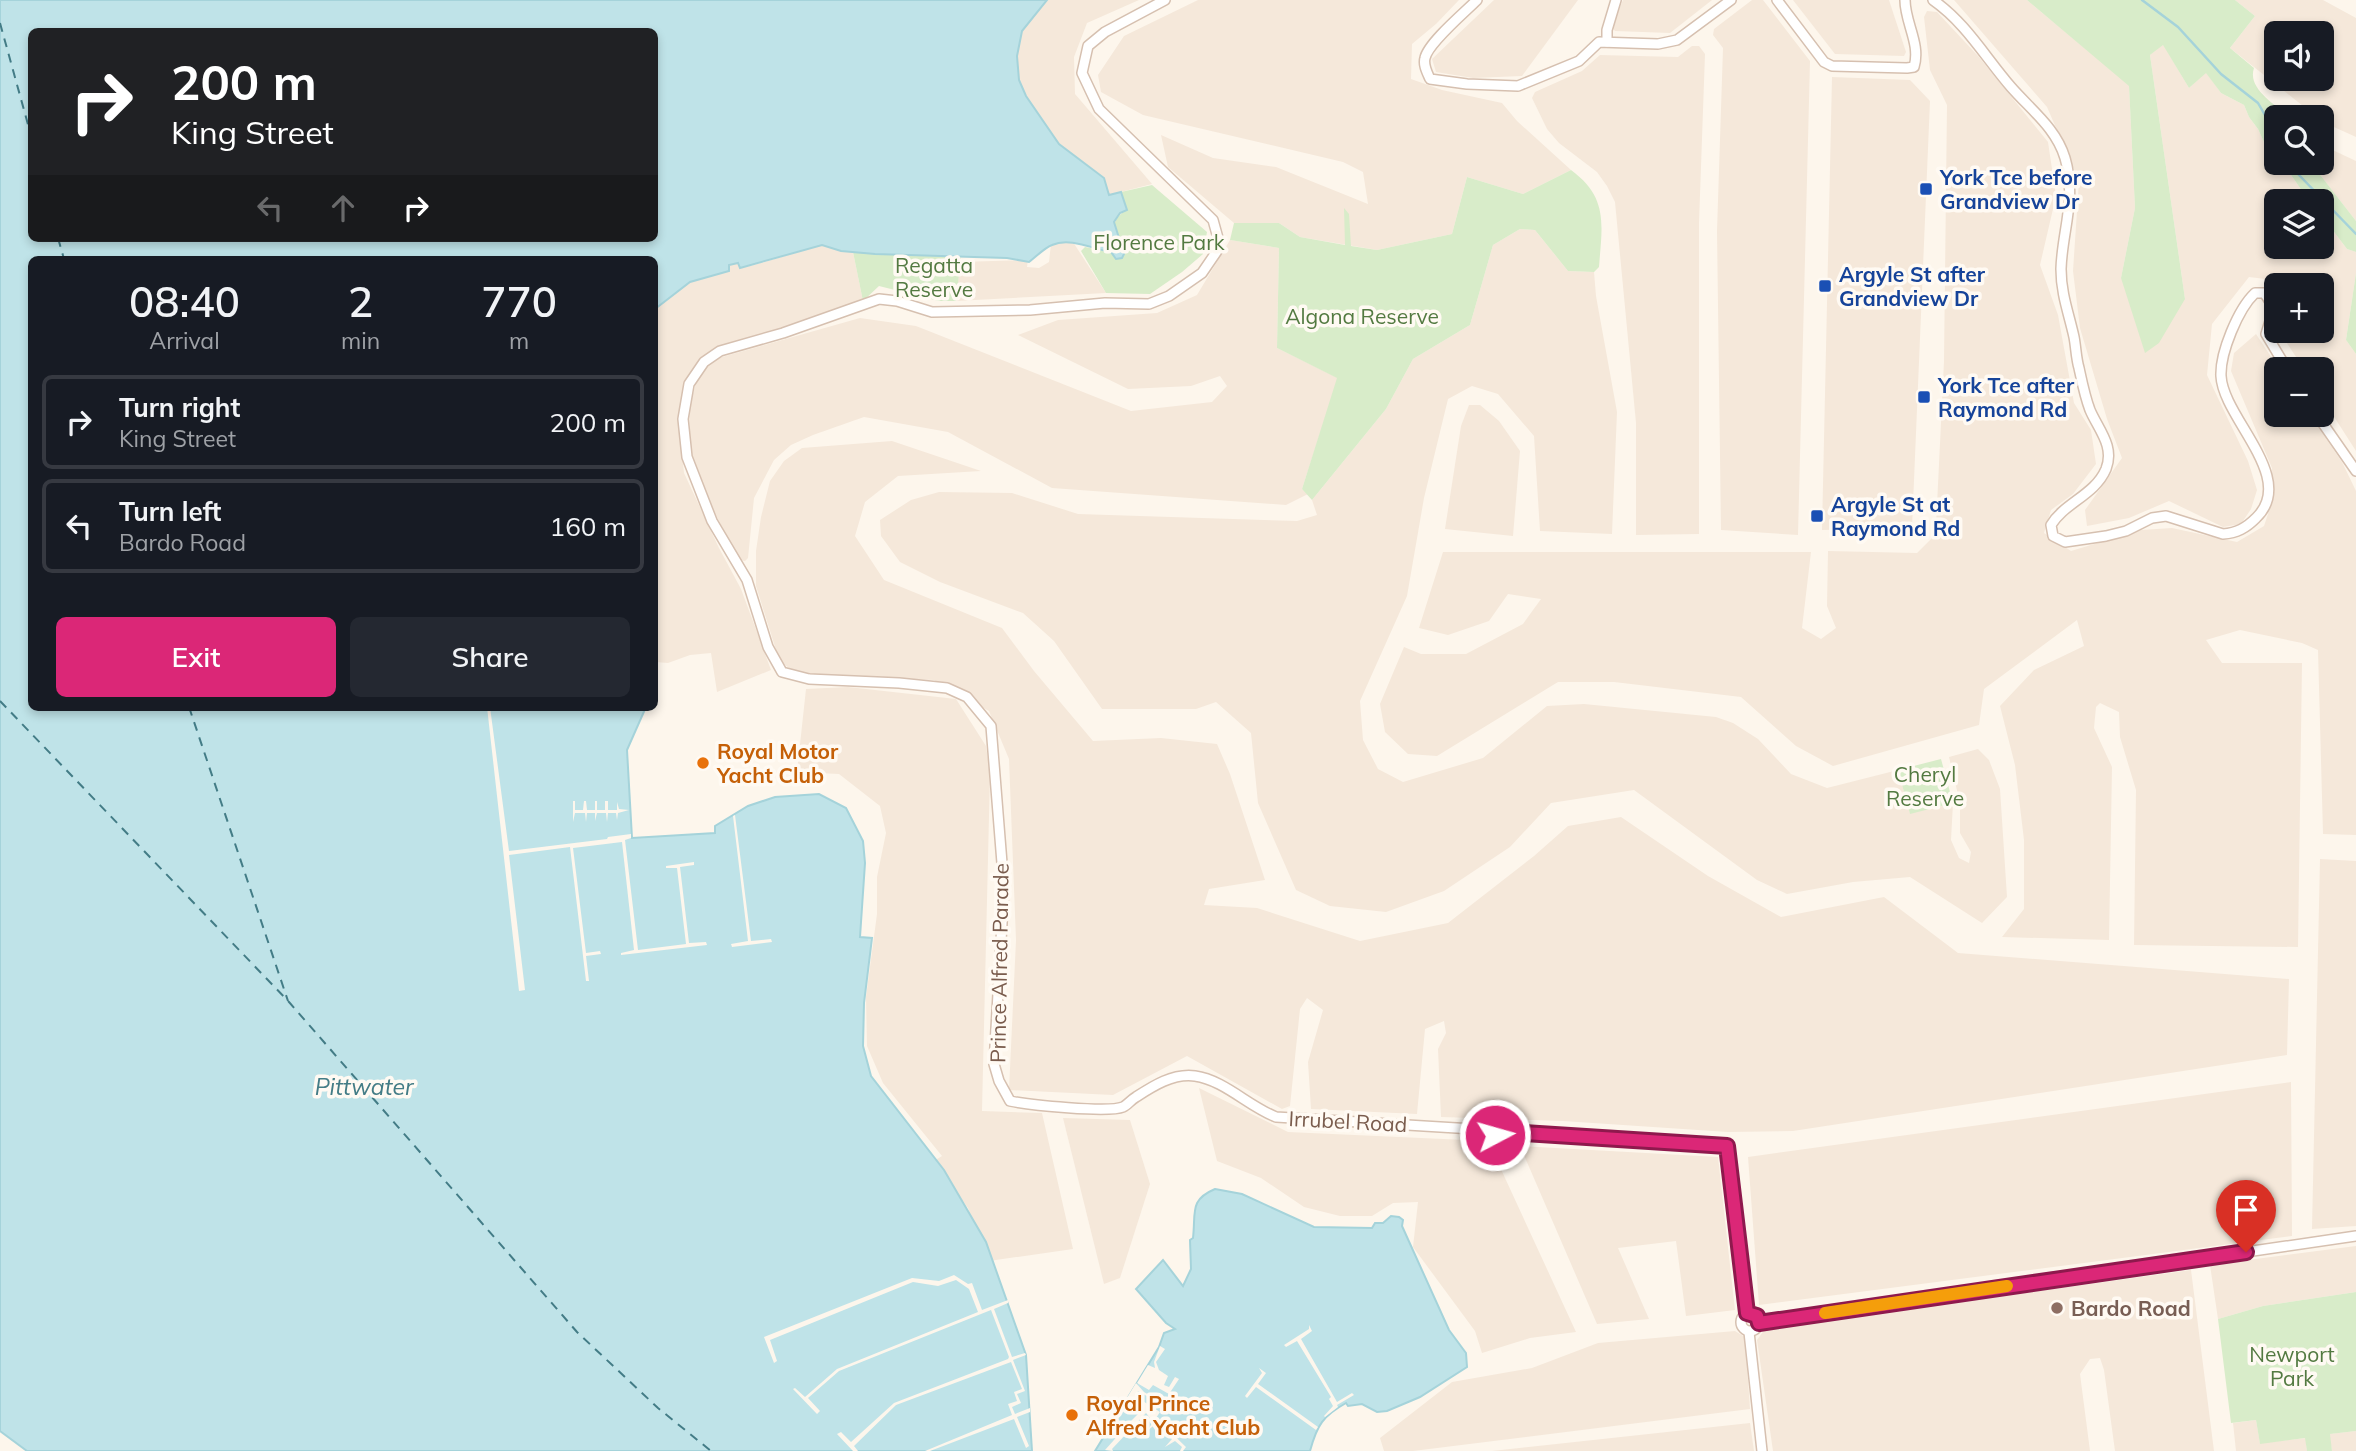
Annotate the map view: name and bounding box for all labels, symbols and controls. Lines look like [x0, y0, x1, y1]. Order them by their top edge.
map controls [2264, 21, 2334, 427]
button: sound [2264, 21, 2334, 91]
text: 200 m [171, 51, 317, 112]
icon: right [56, 56, 147, 147]
button: search [2264, 105, 2334, 175]
text: King Street [171, 112, 334, 152]
place label: York Tce before Grandview Dr [1939, 164, 2092, 214]
marker: York Tce before Grandview Dr [1918, 181, 1934, 197]
icon: left [251, 189, 289, 227]
icon: ahead [324, 189, 362, 227]
icon: right [397, 189, 435, 227]
button: layers [2264, 189, 2334, 259]
park label: Florence Park [1093, 229, 1225, 255]
park label: Regatta Reserve [895, 252, 973, 302]
place label: Argyle St after Grandview Dr [1839, 261, 1986, 311]
button: + [2264, 273, 2334, 343]
text: 08:40 [129, 275, 240, 328]
text: 2 [348, 275, 373, 328]
text: 770 [481, 275, 557, 328]
marker: Argyle St after Grandview Dr [1817, 278, 1833, 294]
park label: Algona Reserve [1285, 303, 1439, 329]
text: Arrival [149, 326, 220, 355]
text: min [341, 326, 380, 355]
text: m [509, 326, 529, 355]
button: − [2264, 357, 2334, 427]
place label: York Tce after Raymond Rd [1937, 372, 2075, 422]
marker: York Tce after Raymond Rd [1916, 389, 1932, 405]
text: Turn right [119, 391, 240, 424]
icon: right [60, 403, 98, 441]
text: 200 m [550, 406, 626, 439]
text: King Street [119, 424, 236, 453]
place label: Argyle St at Raymond Rd [1831, 491, 1960, 541]
text: Turn left [119, 495, 221, 528]
icon: left [60, 507, 98, 545]
marker: Argyle St at Raymond Rd [1809, 508, 1825, 524]
text: 160 m [550, 510, 626, 543]
text: Bardo Road [119, 528, 246, 557]
button: Exit [56, 617, 336, 697]
button: Share [350, 617, 630, 697]
place label: Royal Motor Yacht Club [716, 738, 839, 788]
marker: Royal Motor Yacht Club [695, 755, 711, 771]
park label: Cheryl Reserve [1886, 761, 1964, 811]
street label: Prince Alfred Parade [984, 863, 1014, 1063]
water label: Pittwater [315, 1072, 415, 1101]
position arrow [1458, 1098, 1532, 1172]
street label: Irrubel Road [1288, 1105, 1408, 1137]
pin [2216, 1180, 2276, 1252]
icon: arrive [2227, 1191, 2265, 1229]
place label: Bardo Road [2071, 1295, 2191, 1321]
marker: Bardo Road [2049, 1300, 2065, 1316]
park label: Newport Park [2249, 1341, 2335, 1391]
place label: Royal Prince Alfred Yacht Club [1086, 1390, 1260, 1440]
marker: Royal Prince Alfred Yacht Club [1064, 1407, 1080, 1423]

